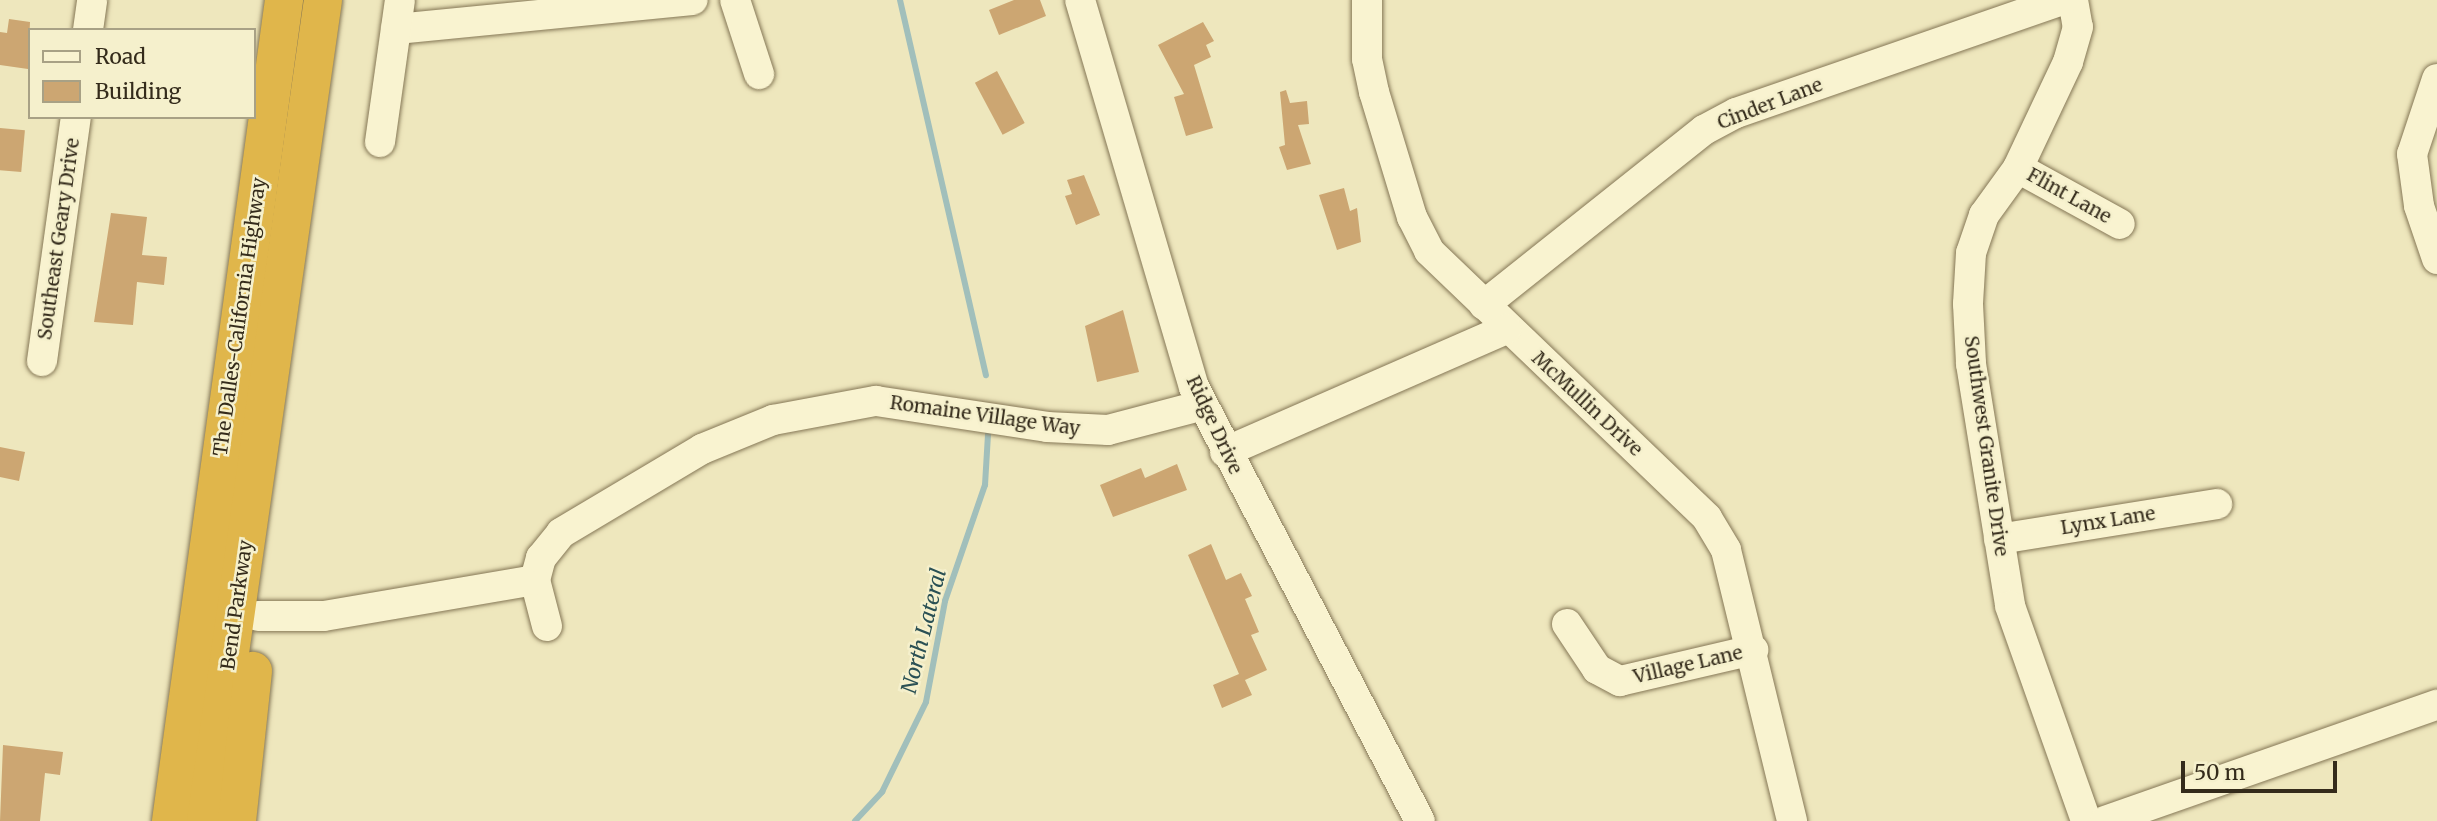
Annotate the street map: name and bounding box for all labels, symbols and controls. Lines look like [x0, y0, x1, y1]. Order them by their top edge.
legend [28, 28, 256, 119]
text: Road [95, 43, 146, 70]
street label: Cinder Lane [1714, 74, 1826, 134]
text: Building [95, 78, 181, 105]
street label: Southeast Geary Drive [34, 137, 84, 341]
street label: Flint Lane [2023, 164, 2115, 228]
street label: The Dalles-California Highway [209, 176, 271, 458]
street label: Southwest Granite Drive [1959, 334, 2013, 558]
street label: McMullin Drive [1527, 347, 1647, 461]
street label: Ridge Drive [1181, 372, 1247, 478]
street label: Romaine Village Way [888, 391, 1082, 441]
street label: Lynx Lane [2059, 502, 2157, 540]
street label: Bend Parkway [217, 539, 257, 671]
water label: North Lateral [896, 566, 952, 696]
street label: Village Lane [1631, 641, 1745, 689]
scale bar [2185, 748, 2341, 792]
text: 50 m [2194, 759, 2245, 786]

